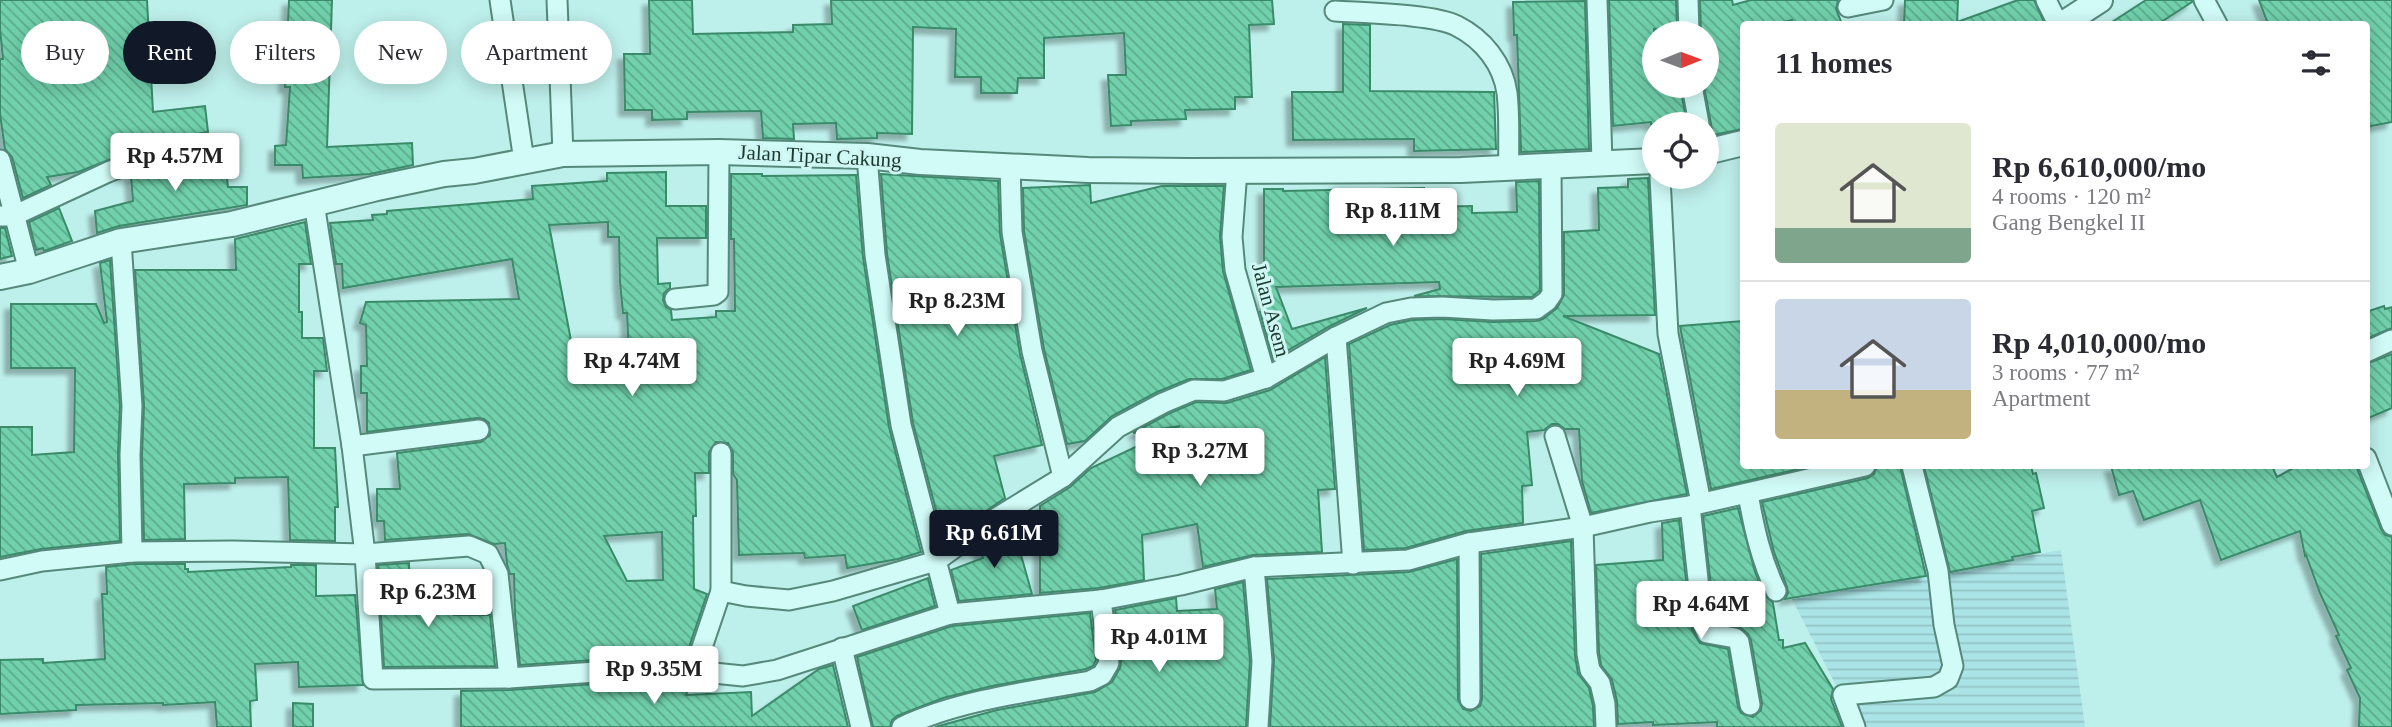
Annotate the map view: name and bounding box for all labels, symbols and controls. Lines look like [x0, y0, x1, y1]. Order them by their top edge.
chip: Buy [21, 21, 109, 84]
chip: Rent [123, 21, 216, 84]
chip: Filters [230, 21, 340, 84]
chip: New [354, 21, 447, 84]
chip: Apartment [461, 21, 612, 84]
north arrow [1642, 21, 1718, 98]
map controls [1642, 21, 1719, 189]
icon: filters [2297, 44, 2335, 82]
text: 11 homes [1775, 46, 1893, 79]
button: locate [1642, 112, 1719, 189]
pin: Rp 4.57M [103, 134, 247, 193]
street label: Jalan Tipar Cakung [738, 140, 903, 172]
text: Rp 4.57M [126, 143, 224, 168]
text: Rp 6,610,000/mo [1992, 150, 2206, 183]
icon: home [1831, 151, 1915, 235]
text: 4 rooms · 120 m² [1992, 184, 2151, 209]
pin: Rp 8.11M [1321, 188, 1465, 248]
text: Rp 8.11M [1345, 198, 1441, 223]
text: Gang Bengkel II [1992, 210, 2145, 235]
street label: Jalan Asem [1247, 260, 1295, 360]
pin: Rp 8.23M [885, 278, 1029, 338]
text: Rp 8.23M [908, 288, 1006, 313]
text: Rp 4,010,000/mo [1992, 326, 2206, 359]
icon: home [1831, 327, 1915, 411]
pin: Rp 4.74M [560, 338, 704, 398]
pin: Rp 4.69M [1445, 338, 1589, 398]
text: Rp 4.74M [583, 348, 681, 373]
text: Rp 4.69M [1468, 348, 1566, 373]
text: 3 rooms · 77 m² [1992, 360, 2139, 385]
text: Apartment [1992, 386, 2090, 411]
pin: Rp 3.27M [1128, 428, 1272, 488]
text: Rp 3.27M [1151, 438, 1249, 463]
pin: Rp 6.61M [922, 510, 1066, 570]
text: Rp 6.61M [945, 520, 1043, 545]
pin: Rp 6.23M [356, 570, 500, 629]
text: Rp 6.23M [379, 579, 477, 604]
pin: Rp 4.64M [1629, 582, 1773, 641]
text: Rp 4.64M [1652, 591, 1750, 616]
pin: Rp 4.01M [1087, 614, 1231, 674]
text: Rp 4.01M [1110, 624, 1208, 649]
pin: Rp 9.35M [582, 646, 726, 706]
text: Rp 9.35M [605, 656, 703, 681]

